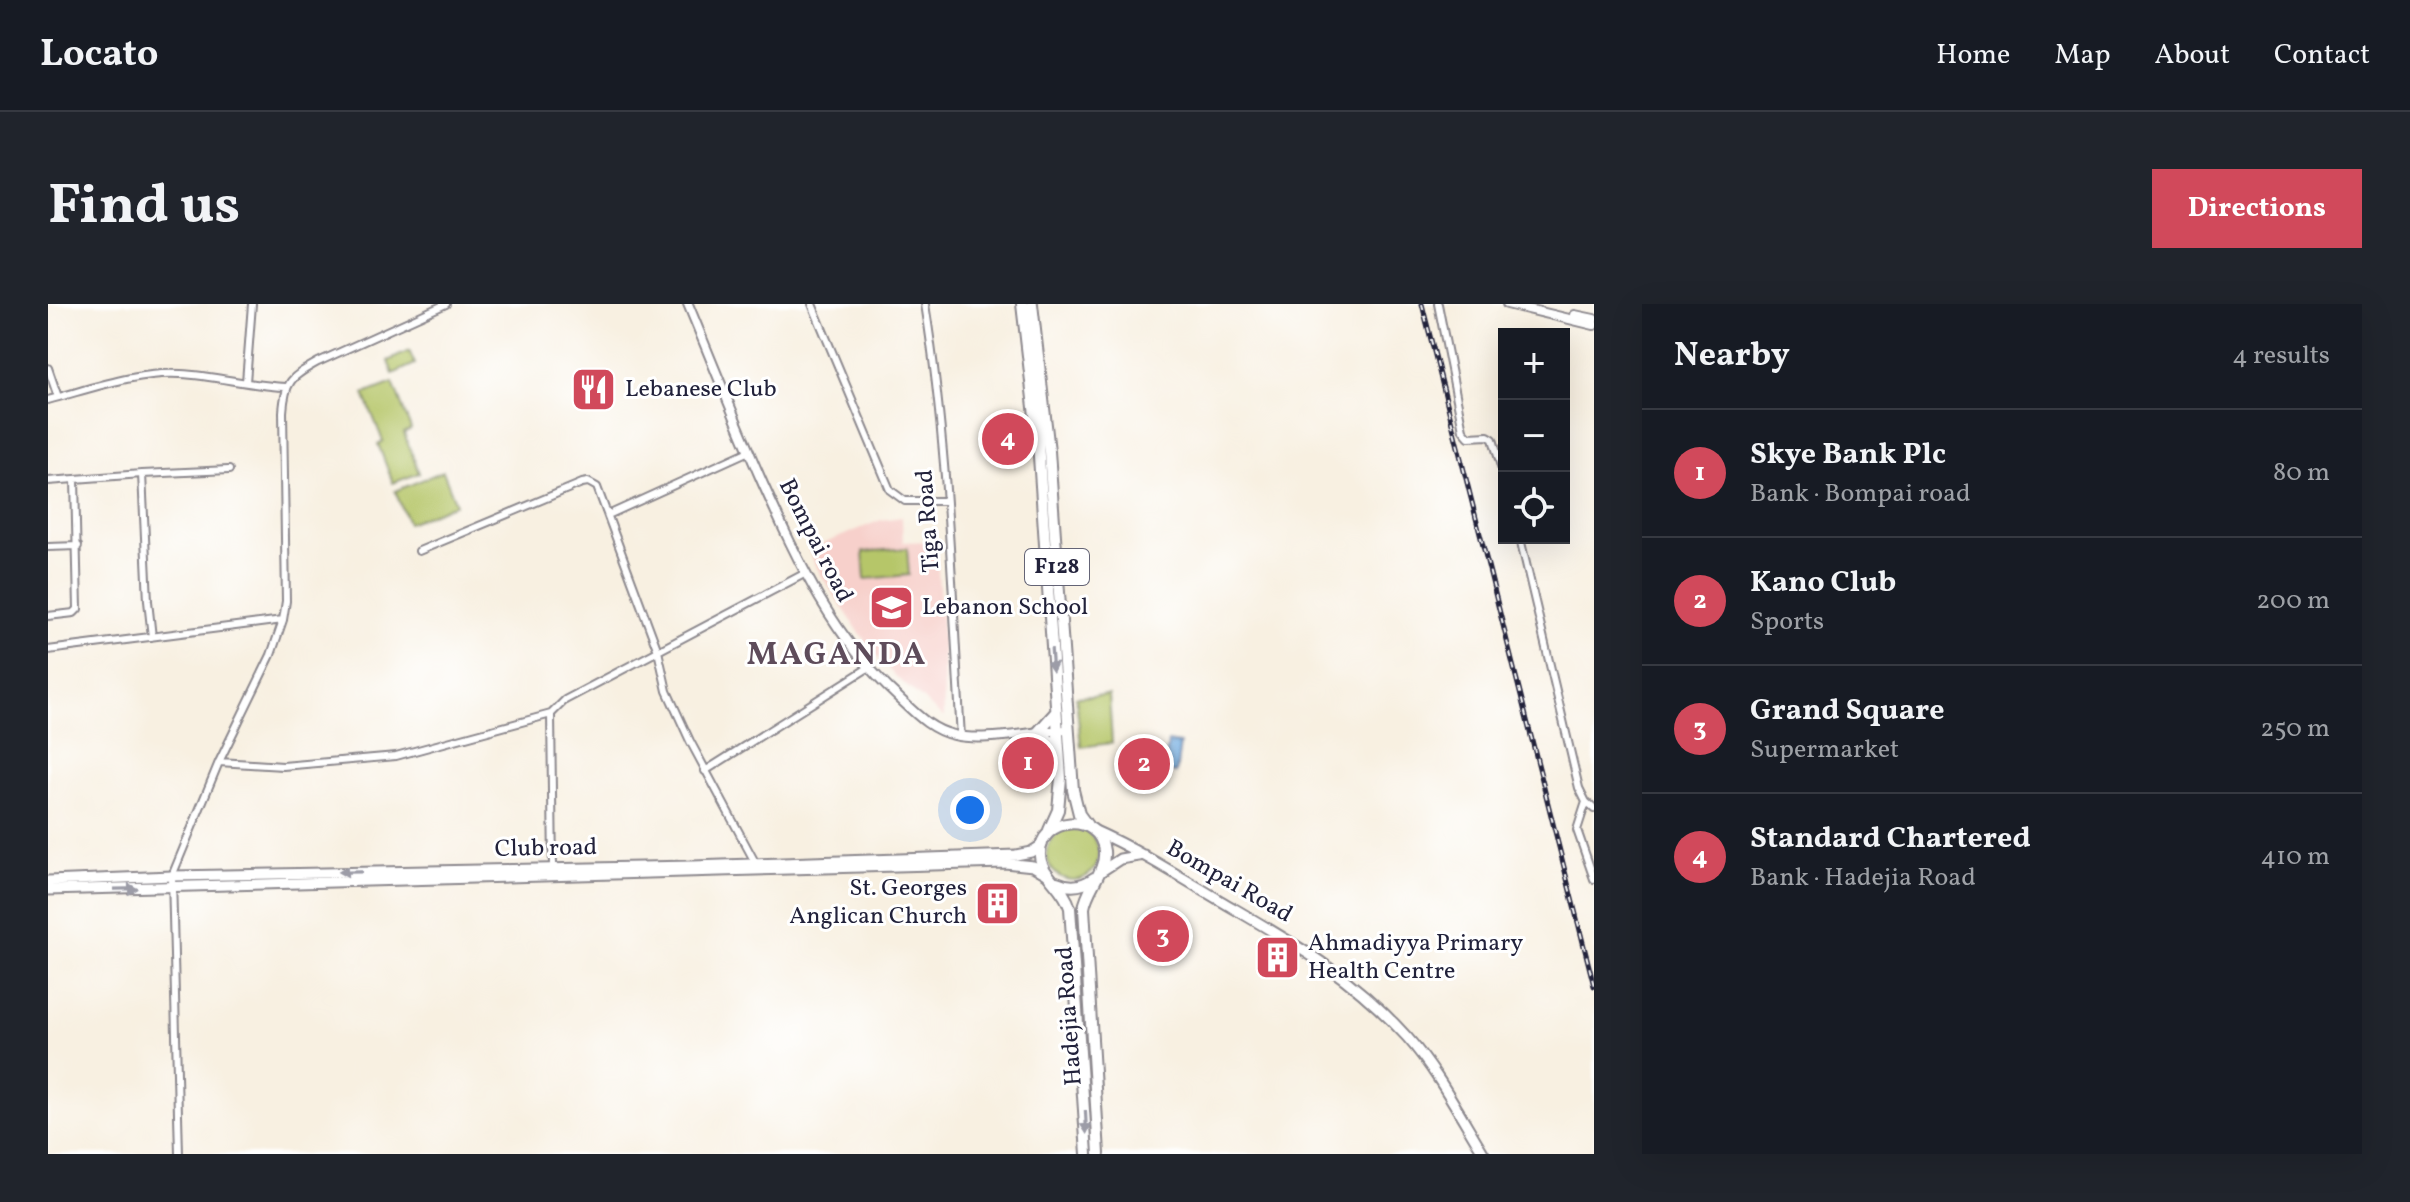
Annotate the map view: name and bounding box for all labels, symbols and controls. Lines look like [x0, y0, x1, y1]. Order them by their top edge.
text: Locato [40, 29, 158, 82]
text: Home [1936, 36, 2010, 75]
text: Map [2054, 36, 2110, 75]
text: About [2154, 36, 2230, 75]
text: Contact [2274, 36, 2370, 75]
text: Find us [48, 169, 240, 247]
button: Directions [2152, 169, 2362, 248]
map controls [1498, 328, 1570, 544]
button: + [1498, 328, 1570, 400]
text: Nearby [1674, 333, 1790, 380]
text: 4 results [2232, 338, 2330, 374]
restaurant icon: Lebanese Club [570, 366, 618, 414]
place label: Lebanese Club [625, 373, 777, 407]
button: − [1498, 400, 1570, 472]
pin: 4 [982, 409, 1034, 469]
text: Skye Bank Plc [1750, 434, 1946, 476]
text: 1 [1695, 455, 1705, 491]
text: 80 m [2273, 455, 2330, 491]
street label: Tiga Road [908, 468, 950, 574]
button: locate [1498, 472, 1570, 544]
street label: Bompai road [769, 473, 861, 609]
text: Bank · Bompai road [1750, 476, 1971, 512]
road number: F128 [1025, 549, 1089, 585]
text: Kano Club [1750, 562, 1896, 604]
text: 2 [1693, 583, 1707, 619]
text: 200 m [2256, 583, 2330, 619]
school or university icon: Lebanon School [867, 584, 915, 632]
place label: Lebanon School [922, 591, 1088, 625]
text: Sports [1750, 604, 1824, 640]
district label: MAGANDA [747, 634, 927, 678]
one-way arrow [1046, 648, 1059, 673]
text: Grand Square [1750, 690, 1945, 732]
text: 3 [1693, 711, 1707, 747]
text: 250 m [2260, 711, 2330, 747]
text: Supermarket [1750, 732, 1899, 768]
pin: 1 [1002, 733, 1054, 793]
pin: 2 [1118, 734, 1170, 794]
your location [950, 790, 990, 830]
text: Standard Chartered [1750, 818, 2031, 860]
street label: Club road [494, 831, 598, 867]
street label: Bompai Road [1159, 832, 1299, 932]
text: 4 [1692, 839, 1708, 875]
text: 410 m [2261, 839, 2330, 875]
text: Bank · Hadejia Road [1750, 860, 1976, 896]
one-way arrow [337, 866, 362, 879]
place label: St. Georges Anglican Church [789, 872, 967, 934]
building icon: St. Georges Anglican Church [974, 879, 1022, 927]
one-way arrow [114, 882, 139, 895]
pin: 3 [1137, 906, 1189, 966]
place label: Ahmadiyya Primary Health Centre [1308, 927, 1523, 989]
building icon: Ahmadiyya Primary Health Centre [1253, 934, 1301, 982]
street label: Hadejia Road [1048, 945, 1092, 1087]
one-way arrow [1079, 1110, 1092, 1135]

